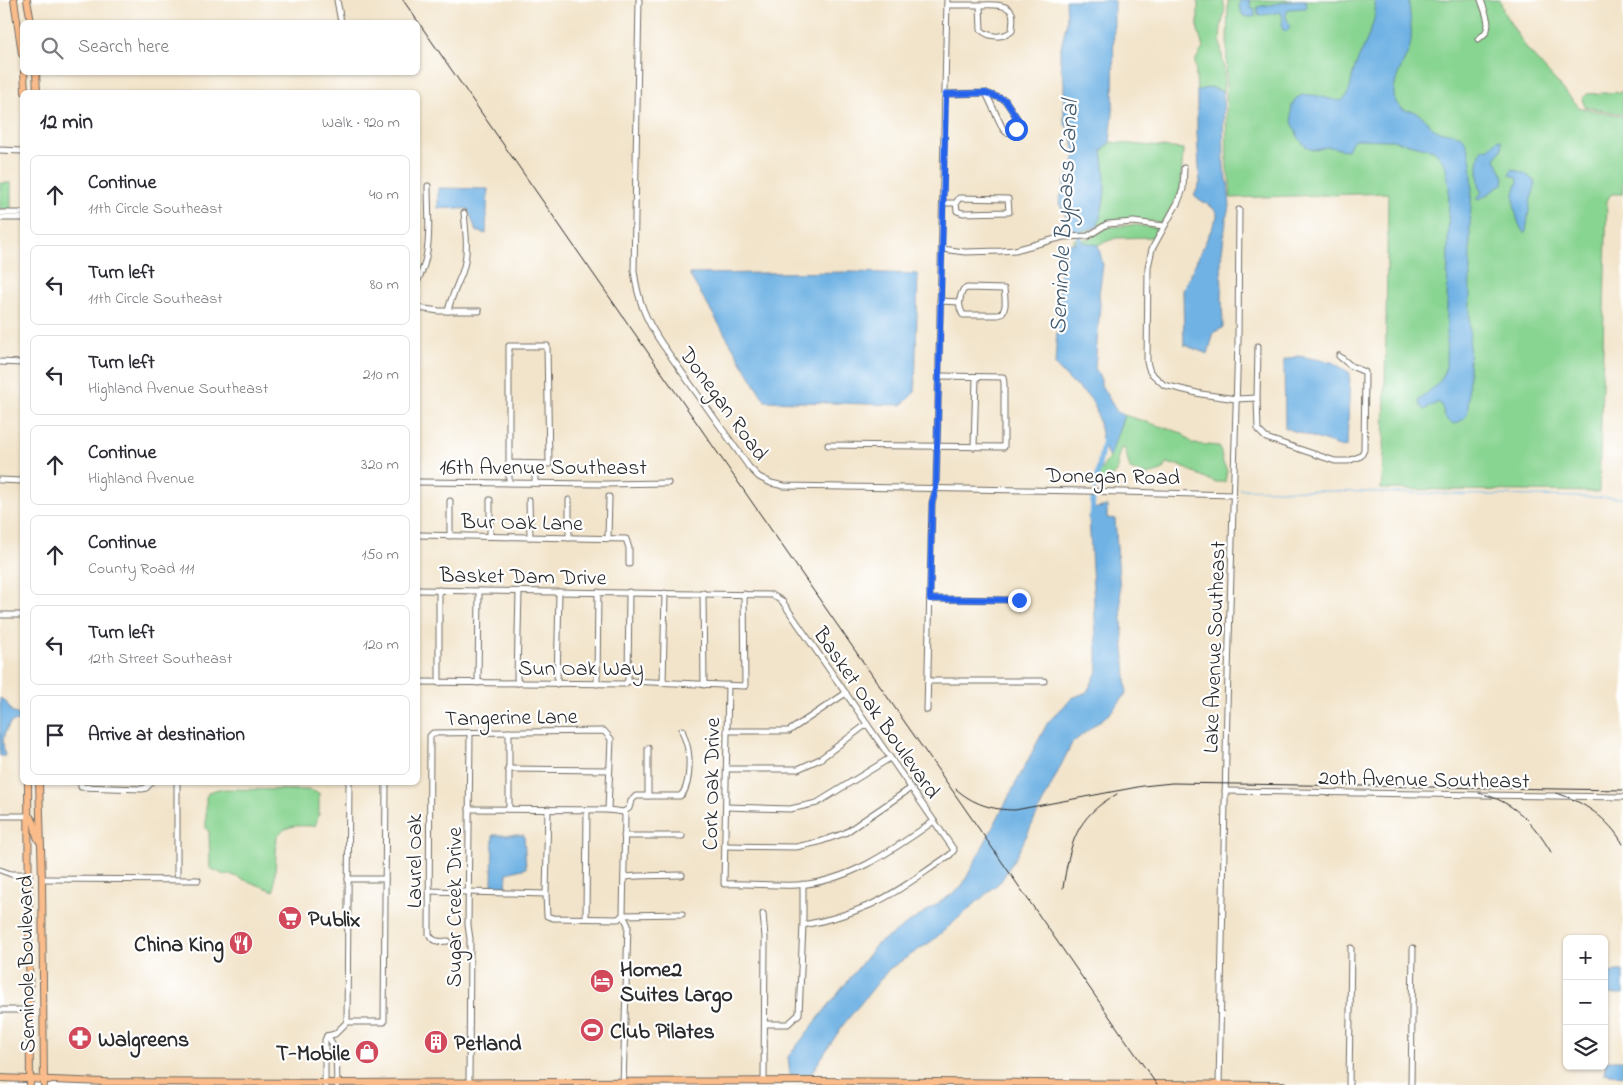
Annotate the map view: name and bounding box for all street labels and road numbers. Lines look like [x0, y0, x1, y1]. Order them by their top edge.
street label: Donegan Road [669, 340, 775, 469]
street label: 16th Avenue Southeast [439, 453, 647, 485]
street label: Donegan Road [1045, 461, 1180, 496]
street label: Bur Oak Lane [460, 507, 583, 541]
street label: Lake Avenue Southeast [1196, 540, 1236, 754]
street label: Basket Dam Drive [438, 561, 607, 595]
street label: Basket Oak Boulevard [803, 620, 947, 806]
street label: Sun Oak Way [518, 654, 644, 687]
street label: Tangerine Lane [444, 702, 578, 737]
street label: Cork Oak Drive [696, 717, 730, 851]
street label: 20th Avenue Southeast [1318, 763, 1530, 799]
street label: Laurel Oak [400, 813, 432, 908]
street label: Sugar Creek Drive [440, 827, 473, 987]
street label: Seminole Boulevard [10, 875, 46, 1053]

